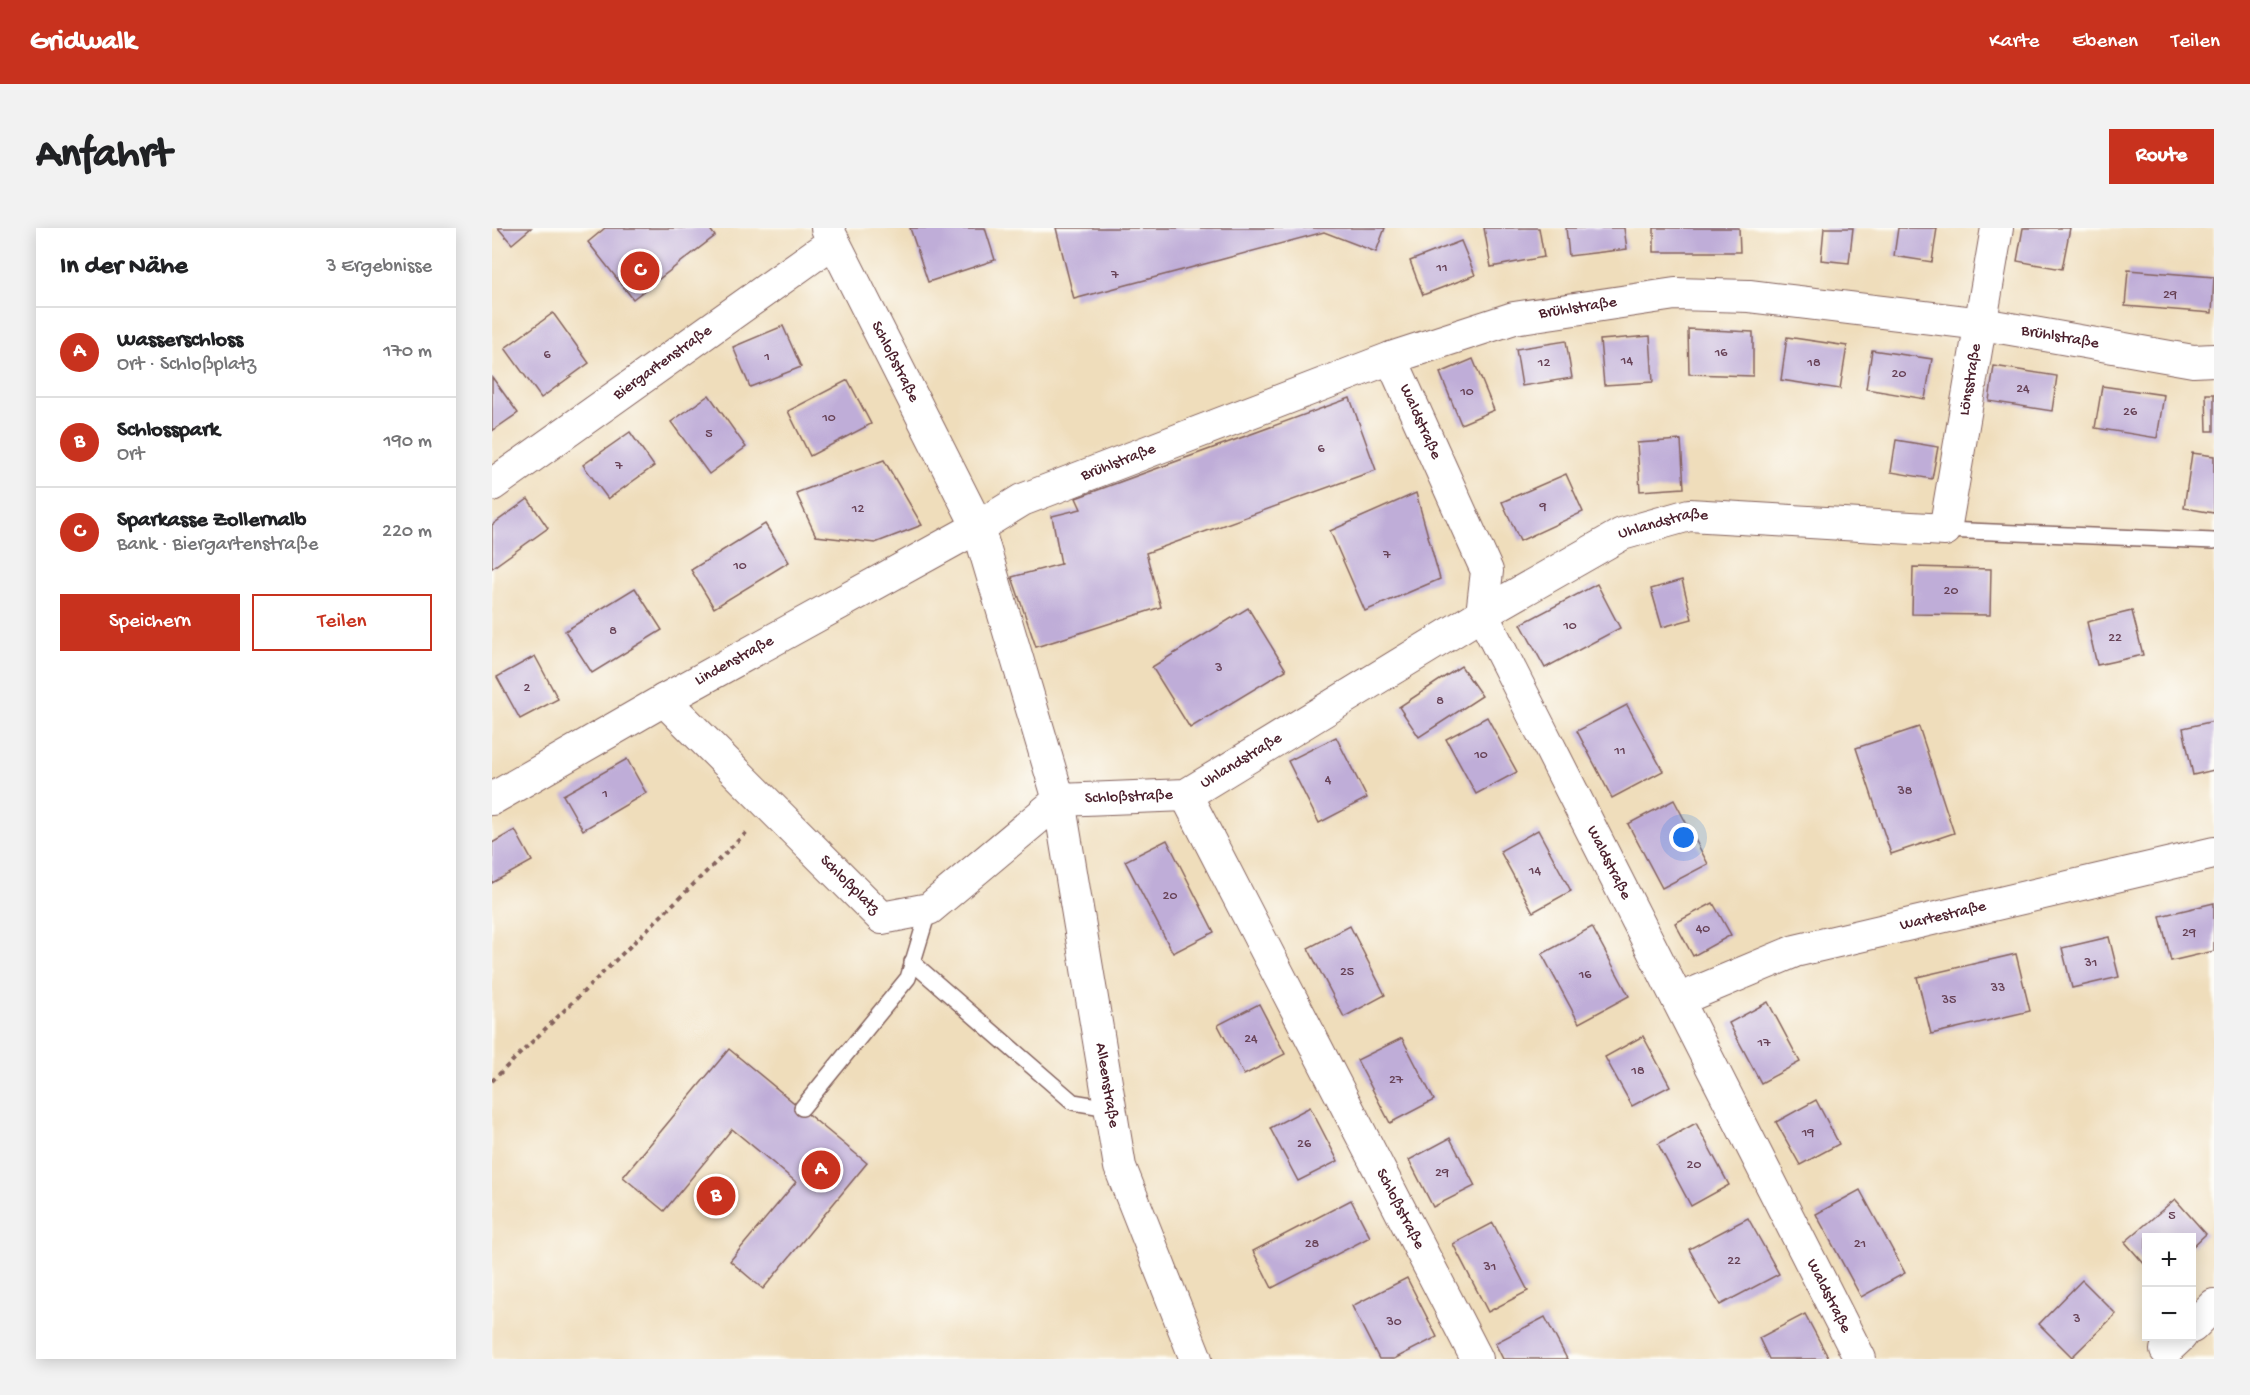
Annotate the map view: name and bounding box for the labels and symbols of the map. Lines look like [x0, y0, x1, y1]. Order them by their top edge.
pin: C [620, 248, 660, 294]
house number: 11 [1435, 260, 1448, 277]
house number: 7 [1110, 267, 1119, 284]
house number: 29 [2163, 287, 2177, 304]
street label: Brühlstraße [1537, 293, 1619, 324]
street label: Schloßstraße [866, 318, 923, 406]
street label: Biergartenstraße [609, 321, 717, 405]
street label: Brühlstraße [2019, 321, 2101, 354]
street label: Lönsstraße [1955, 341, 1987, 417]
house number: 16 [1714, 345, 1728, 362]
house number: 6 [543, 347, 551, 364]
house number: 1 [763, 349, 770, 366]
house number: 14 [1620, 353, 1634, 370]
house number: 12 [1537, 355, 1550, 372]
house number: 18 [1806, 355, 1821, 372]
house number: 20 [1892, 366, 1906, 383]
street label: Waldstraße [1395, 381, 1445, 463]
house number: 24 [2016, 381, 2030, 398]
house number: 10 [1459, 384, 1474, 401]
house number: 26 [2123, 404, 2138, 421]
house number: 10 [821, 410, 836, 427]
house number: 5 [705, 426, 713, 443]
street label: Brühlstraße [1078, 440, 1159, 486]
house number: 6 [1317, 441, 1325, 458]
house number: 7 [614, 458, 623, 475]
house number: 9 [1538, 499, 1547, 516]
house number: 12 [851, 501, 864, 518]
street label: Uhlandstraße [1616, 505, 1709, 544]
house number: 7 [1382, 547, 1391, 564]
house number: 10 [732, 558, 747, 575]
house number: 20 [1944, 583, 1958, 600]
house number: 10 [1562, 618, 1577, 635]
house number: 8 [609, 623, 617, 640]
house number: 22 [2108, 630, 2122, 647]
street label: Lindenstraße [692, 631, 778, 690]
house number: 3 [1214, 660, 1223, 677]
house number: 2 [524, 680, 531, 697]
house number: 8 [1436, 693, 1444, 710]
street label: Uhlandstraße [1197, 729, 1286, 793]
house number: 11 [1613, 743, 1626, 760]
house number: 10 [1473, 747, 1488, 764]
house number: 4 [1325, 772, 1332, 789]
house number: 38 [1897, 783, 1913, 800]
house number: 1 [601, 786, 608, 803]
street label: Schloßstraße [1085, 786, 1174, 808]
street label: Waldstraße [1582, 823, 1635, 904]
your location [1669, 823, 1698, 852]
street label: Schloßplatz [815, 851, 884, 920]
house number: 14 [1528, 863, 1542, 880]
house number: 20 [1163, 888, 1177, 905]
street label: Wartestraße [1898, 897, 1989, 936]
house number: 40 [1696, 921, 1710, 938]
house number: 29 [2182, 925, 2196, 942]
house number: 31 [2084, 955, 2097, 972]
house number: 25 [1340, 964, 1354, 981]
house number: 16 [1578, 967, 1592, 984]
house number: 33 [1990, 980, 2005, 997]
house number: 35 [1941, 992, 1956, 1009]
house number: 24 [1244, 1031, 1258, 1048]
house number: 17 [1757, 1035, 1771, 1052]
street label: Alleenstraße [1090, 1042, 1123, 1130]
house number: 18 [1630, 1063, 1645, 1080]
house number: 27 [1389, 1072, 1404, 1089]
house number: 19 [1801, 1125, 1814, 1142]
house number: 26 [1297, 1136, 1312, 1153]
pin: A [802, 1148, 840, 1192]
house number: 20 [1687, 1157, 1701, 1174]
house number: 29 [1435, 1165, 1449, 1182]
street label: Schloßstraße [1371, 1166, 1429, 1253]
pin: B [696, 1174, 736, 1218]
house number: 5 [2168, 1208, 2176, 1225]
house number: 28 [1305, 1236, 1320, 1253]
house number: 21 [1854, 1236, 1866, 1253]
house number: 22 [1727, 1253, 1741, 1270]
street label: Waldstraße [1802, 1256, 1855, 1337]
house number: 31 [1483, 1259, 1496, 1276]
house number: 3 [2072, 1311, 2081, 1328]
house number: 30 [1385, 1314, 1402, 1331]

